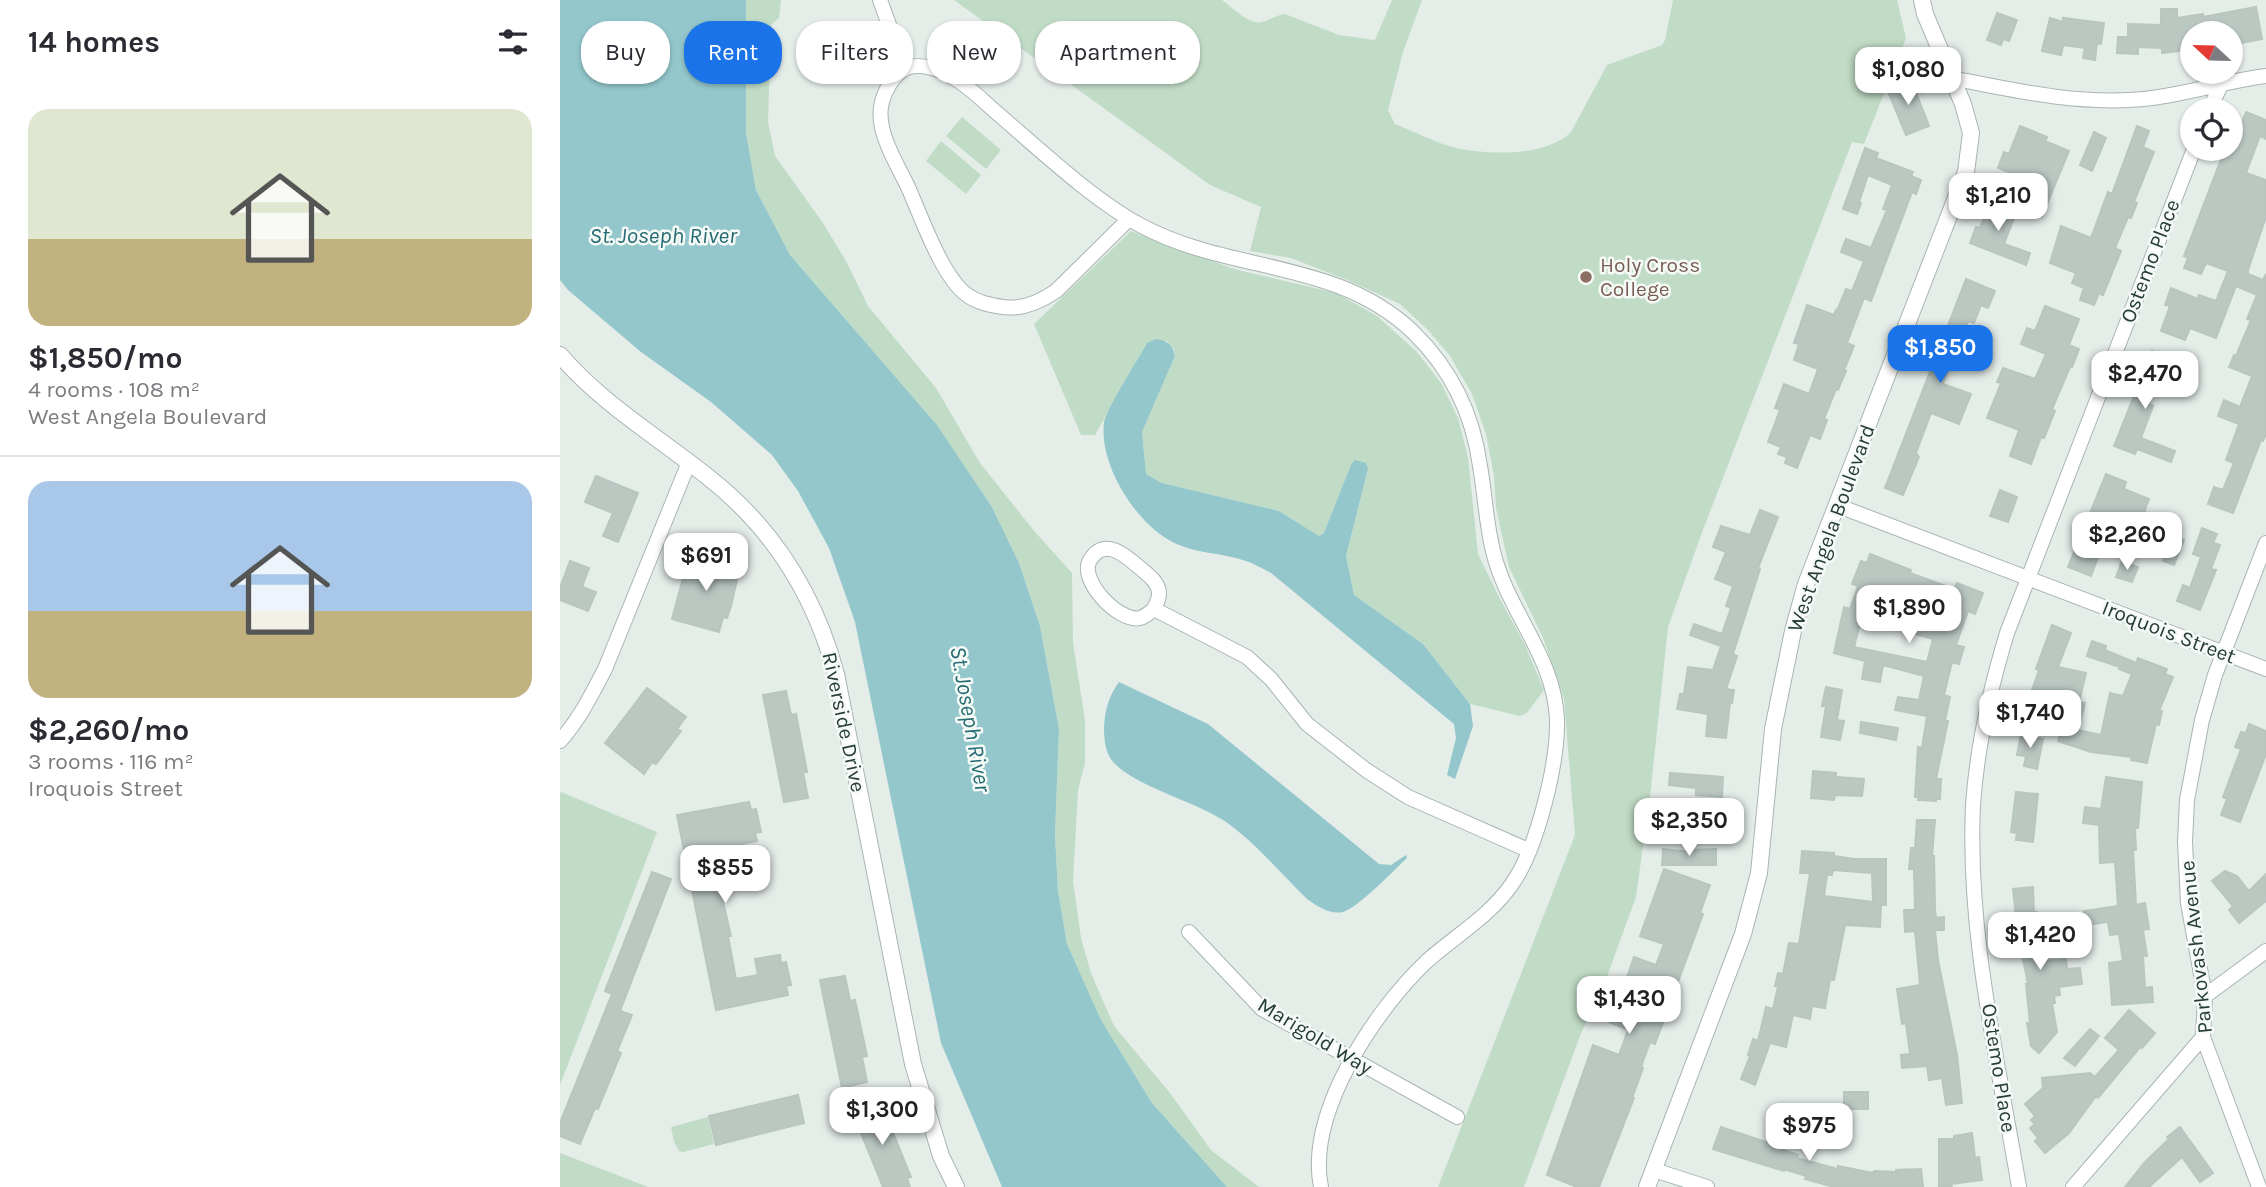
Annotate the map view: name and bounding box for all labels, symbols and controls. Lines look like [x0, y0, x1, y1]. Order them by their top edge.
chip: Buy [581, 21, 670, 84]
chip: Rent [684, 21, 782, 84]
chip: Filters [796, 21, 913, 84]
chip: New [927, 21, 1021, 84]
chip: Apartment [1035, 21, 1200, 84]
north arrow [2180, 21, 2244, 84]
map controls [2180, 21, 2243, 161]
icon: filters [494, 23, 532, 61]
text: 14 homes [28, 24, 160, 60]
pin: $1,080 [1851, 48, 1965, 107]
text: $1,080 [1871, 56, 1945, 83]
button: locate [2180, 98, 2243, 161]
icon: home [217, 155, 343, 281]
pin: $1,210 [1941, 174, 2055, 233]
text: $1,210 [1965, 182, 2031, 209]
street label: Ostemo Place [2115, 196, 2185, 326]
water label: St. Joseph River [589, 222, 738, 249]
place label: Holy Cross College [1600, 253, 1700, 301]
marker: Holy Cross College [1578, 269, 1594, 285]
pin: $1,850 [1883, 326, 1997, 385]
text: $1,850 [1904, 334, 1976, 361]
text: $1,850/mo [28, 340, 182, 376]
pin: $2,470 [2088, 352, 2202, 411]
text: $2,470 [2107, 360, 2183, 387]
text: 4 rooms · 108 m² [28, 376, 200, 403]
text: West Angela Boulevard [28, 403, 268, 430]
street label: West Angela Boulevard [1782, 421, 1880, 635]
pin: $2,260 [2070, 512, 2184, 572]
text: $2,260 [2088, 521, 2166, 548]
icon: home [217, 527, 343, 653]
pin: $691 [665, 534, 747, 593]
text: $691 [680, 542, 732, 569]
pin: $1,890 [1852, 586, 1966, 645]
text: $1,890 [1872, 594, 1946, 621]
street label: Iroquois Street [2099, 595, 2239, 669]
water label: St. Joseph River [944, 644, 997, 795]
street label: Riverside Drive [817, 650, 871, 794]
pin: $1,740 [1973, 690, 2087, 750]
text: $1,740 [1995, 699, 2065, 726]
text: $2,260/mo [28, 712, 189, 748]
text: 3 rooms · 116 m² [28, 748, 194, 775]
text: Iroquois Street [28, 775, 183, 802]
pin: $2,350 [1632, 798, 1746, 858]
text: $2,350 [1650, 807, 1728, 834]
pin: $855 [684, 846, 766, 905]
text: $855 [696, 854, 754, 881]
street label: Parkovash Avenue [2175, 859, 2217, 1035]
pin: $1,420 [1983, 912, 2097, 972]
text: $1,420 [2004, 921, 2076, 948]
pin: $1,430 [1572, 976, 1686, 1036]
text: $1,430 [1593, 985, 1665, 1012]
street label: Marigold Way [1253, 992, 1377, 1080]
street label: Ostemo Place [1977, 1002, 2021, 1134]
pin: $1,300 [825, 1088, 939, 1147]
text: $1,300 [845, 1096, 919, 1123]
pin: $975 [1768, 1104, 1850, 1163]
text: $975 [1782, 1112, 1836, 1139]

